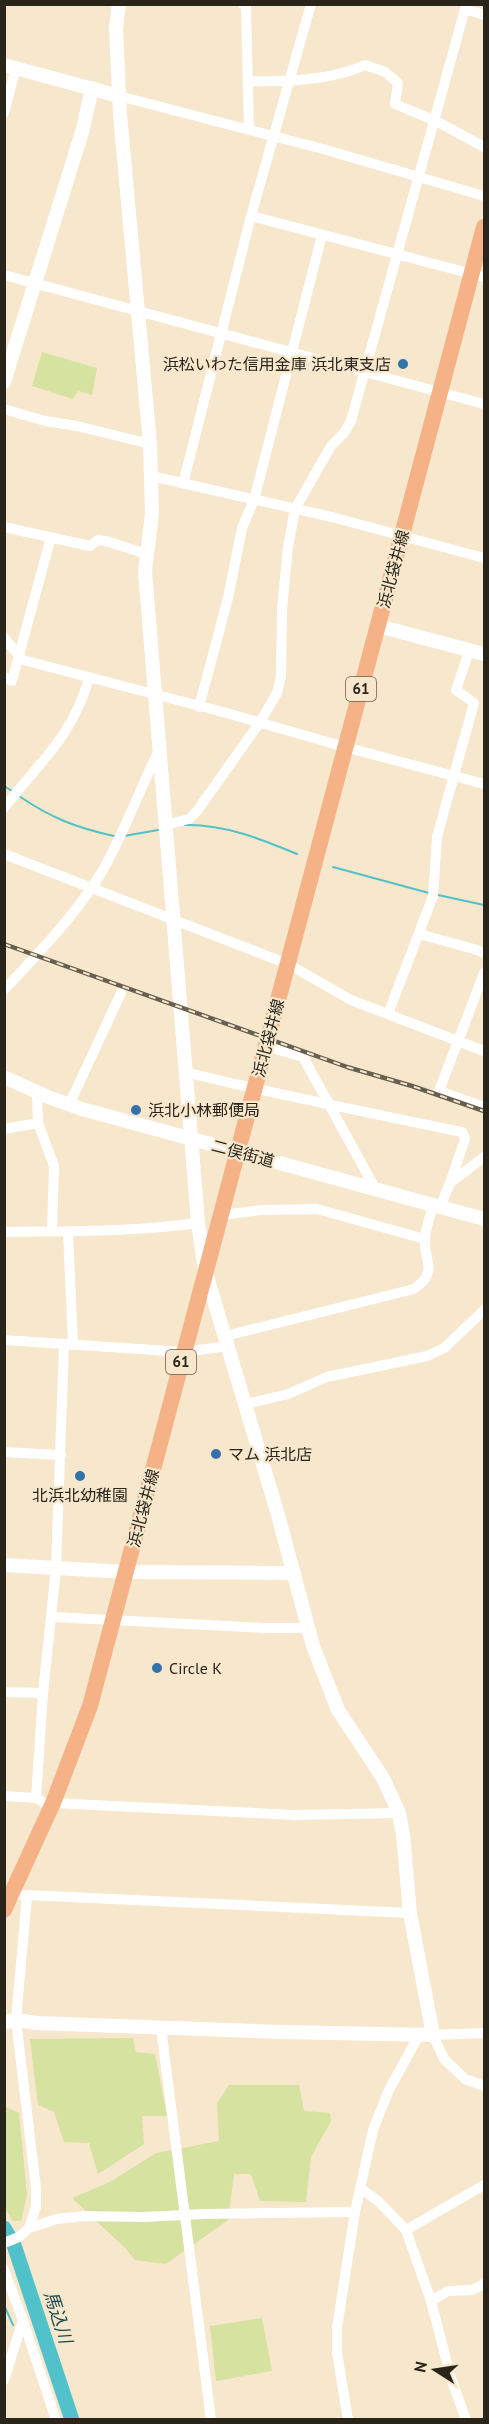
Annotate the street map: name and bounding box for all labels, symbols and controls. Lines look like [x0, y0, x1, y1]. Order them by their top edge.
place label: 浜松いわた信用金庫 浜北東支店 [163, 354, 391, 374]
marker: 浜松いわた信用金庫 浜北東支店 [396, 357, 410, 371]
street label: 浜北袋井線 [373, 528, 413, 610]
road number: 61 [346, 677, 376, 701]
street label: 浜北袋井線 [248, 997, 288, 1079]
place label: 浜北小林郵便局 [148, 1100, 260, 1120]
marker: 浜北小林郵便局 [129, 1103, 143, 1117]
street label: 二俣街道 [209, 1135, 277, 1171]
road number: 61 [166, 1350, 196, 1374]
place label: マム 浜北店 [228, 1444, 312, 1464]
marker: マム 浜北店 [209, 1447, 223, 1461]
street label: 浜北袋井線 [123, 1467, 163, 1549]
marker: 北浜北幼稚園 [73, 1469, 87, 1483]
place label: 北浜北幼稚園 [32, 1485, 128, 1505]
place label: Circle K [169, 1658, 222, 1678]
marker: Circle K [150, 1661, 164, 1675]
water label: 馬込川 [39, 2288, 78, 2348]
north arrow [405, 2340, 465, 2400]
text: N [409, 2360, 431, 2374]

